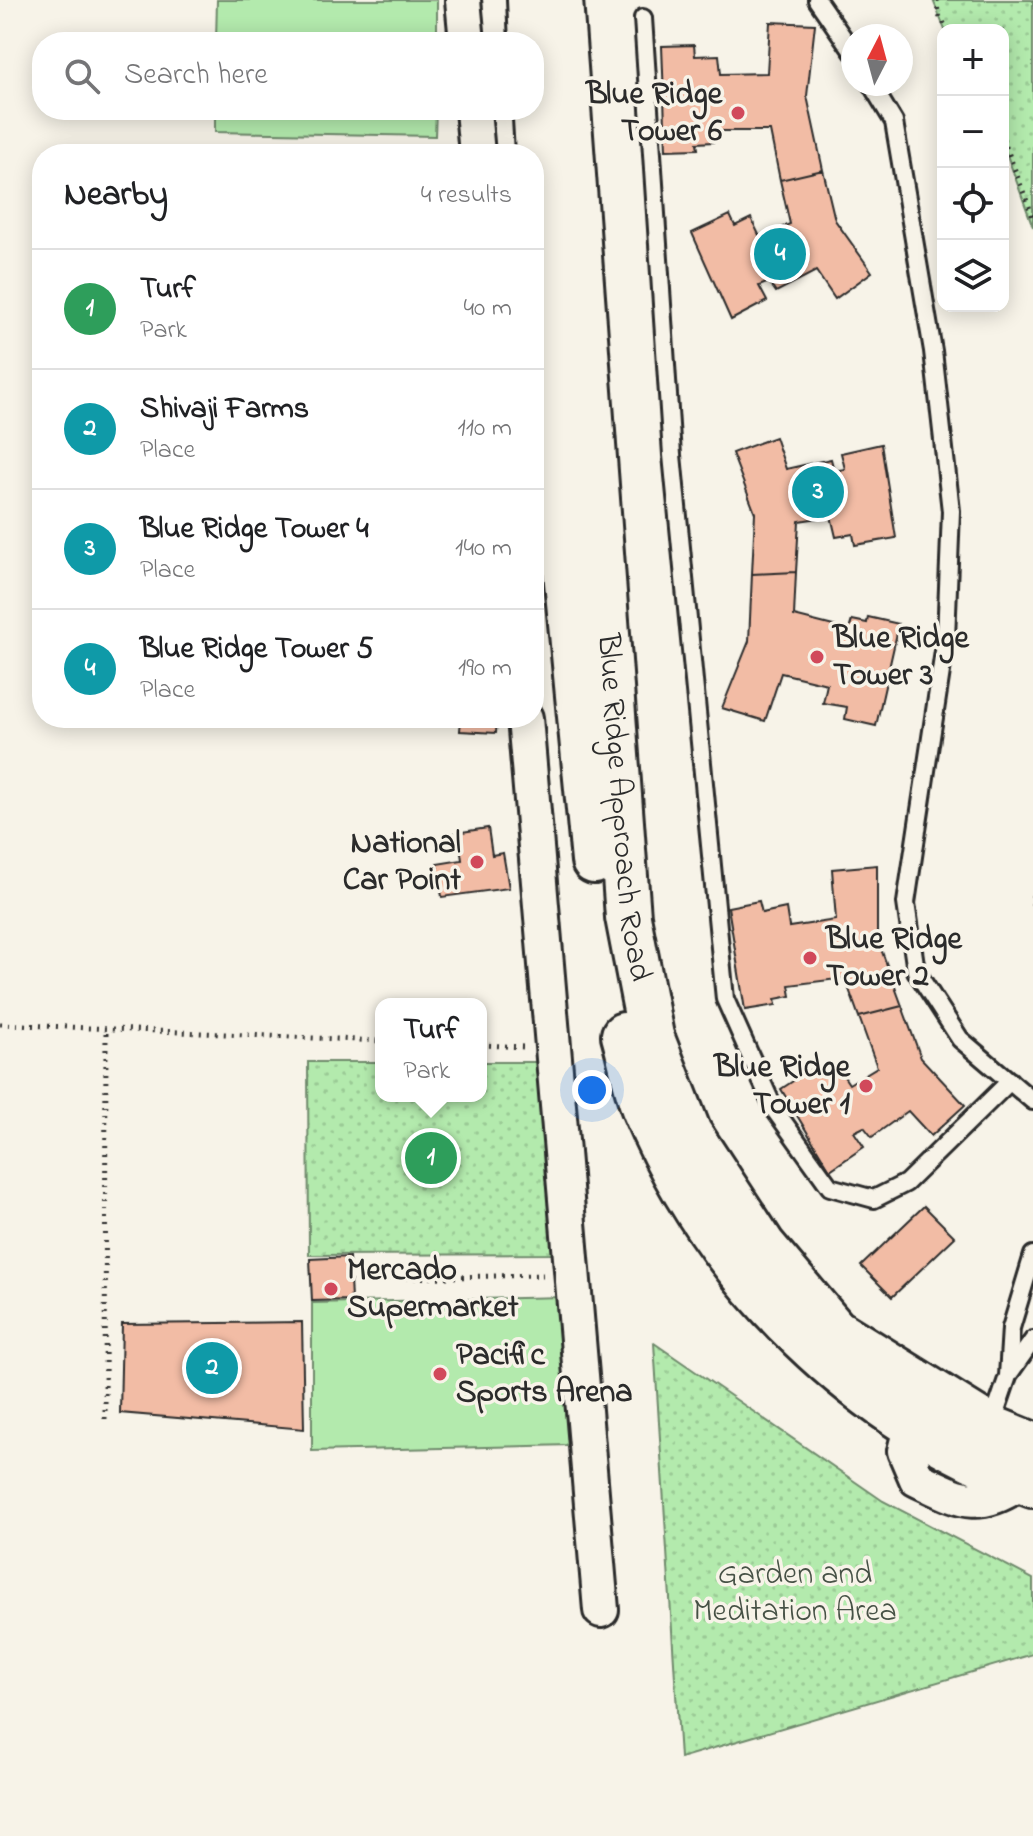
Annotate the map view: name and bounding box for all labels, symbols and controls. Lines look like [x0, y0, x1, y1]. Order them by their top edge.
north arrow [841, 24, 913, 96]
map controls [937, 24, 1009, 312]
button: + [937, 24, 1009, 96]
search box [32, 32, 544, 120]
icon: search [60, 54, 104, 98]
text: Search here [124, 54, 268, 98]
place label: Blue Ridge Tower 6 [584, 72, 724, 156]
button: − [937, 96, 1009, 168]
marker: Blue Ridge Tower 6 [729, 104, 747, 122]
button: locate [937, 168, 1009, 240]
text: Nearby [64, 171, 168, 221]
text: 4 results [421, 177, 512, 215]
pin: 4 [754, 224, 806, 284]
button: layers [937, 240, 1009, 312]
text: Turf [140, 268, 196, 312]
text: 1 [86, 290, 94, 328]
text: 40 m [463, 290, 512, 328]
text: Park [140, 312, 187, 350]
text: Shivaji Farms [140, 388, 309, 432]
text: 2 [84, 410, 96, 448]
text: 110 m [458, 410, 512, 448]
text: Place [140, 432, 195, 470]
pin: 3 [792, 462, 844, 522]
text: Blue Ridge Tower 4 [140, 508, 369, 552]
text: 3 [85, 530, 95, 568]
text: 140 m [455, 530, 512, 568]
text: Place [140, 552, 195, 590]
place label: Blue Ridge Tower 3 [831, 616, 970, 700]
text: Blue Ridge Tower 5 [140, 628, 373, 672]
street label: Blue Ridge Approach Road [583, 631, 663, 985]
marker: Blue Ridge Tower 3 [808, 648, 826, 666]
text: 4 [85, 650, 95, 688]
text: 190 m [458, 650, 512, 688]
text: Place [140, 672, 195, 710]
place label: National Car Point [343, 821, 461, 905]
marker: National Car Point [468, 853, 486, 871]
place label: Blue Ridge Tower 2 [824, 917, 963, 1001]
marker: Blue Ridge Tower 2 [801, 949, 819, 967]
popup [375, 998, 487, 1102]
text: Turf [403, 1009, 459, 1053]
place label: Blue Ridge Tower 1 [712, 1045, 852, 1129]
text: Park [403, 1053, 450, 1091]
your location [572, 1070, 612, 1110]
marker: Blue Ridge Tower 1 [857, 1077, 875, 1095]
pin: 1 [405, 1128, 457, 1188]
place label: Mercado Supermarket [347, 1248, 519, 1332]
marker: Mercado Supermarket [322, 1280, 340, 1298]
place label: Pacific Sports Arena [456, 1333, 633, 1417]
pin: 2 [186, 1338, 238, 1398]
marker: Pacific Sports Arena [431, 1365, 449, 1383]
park label: Garden and Meditation Area [693, 1552, 897, 1636]

